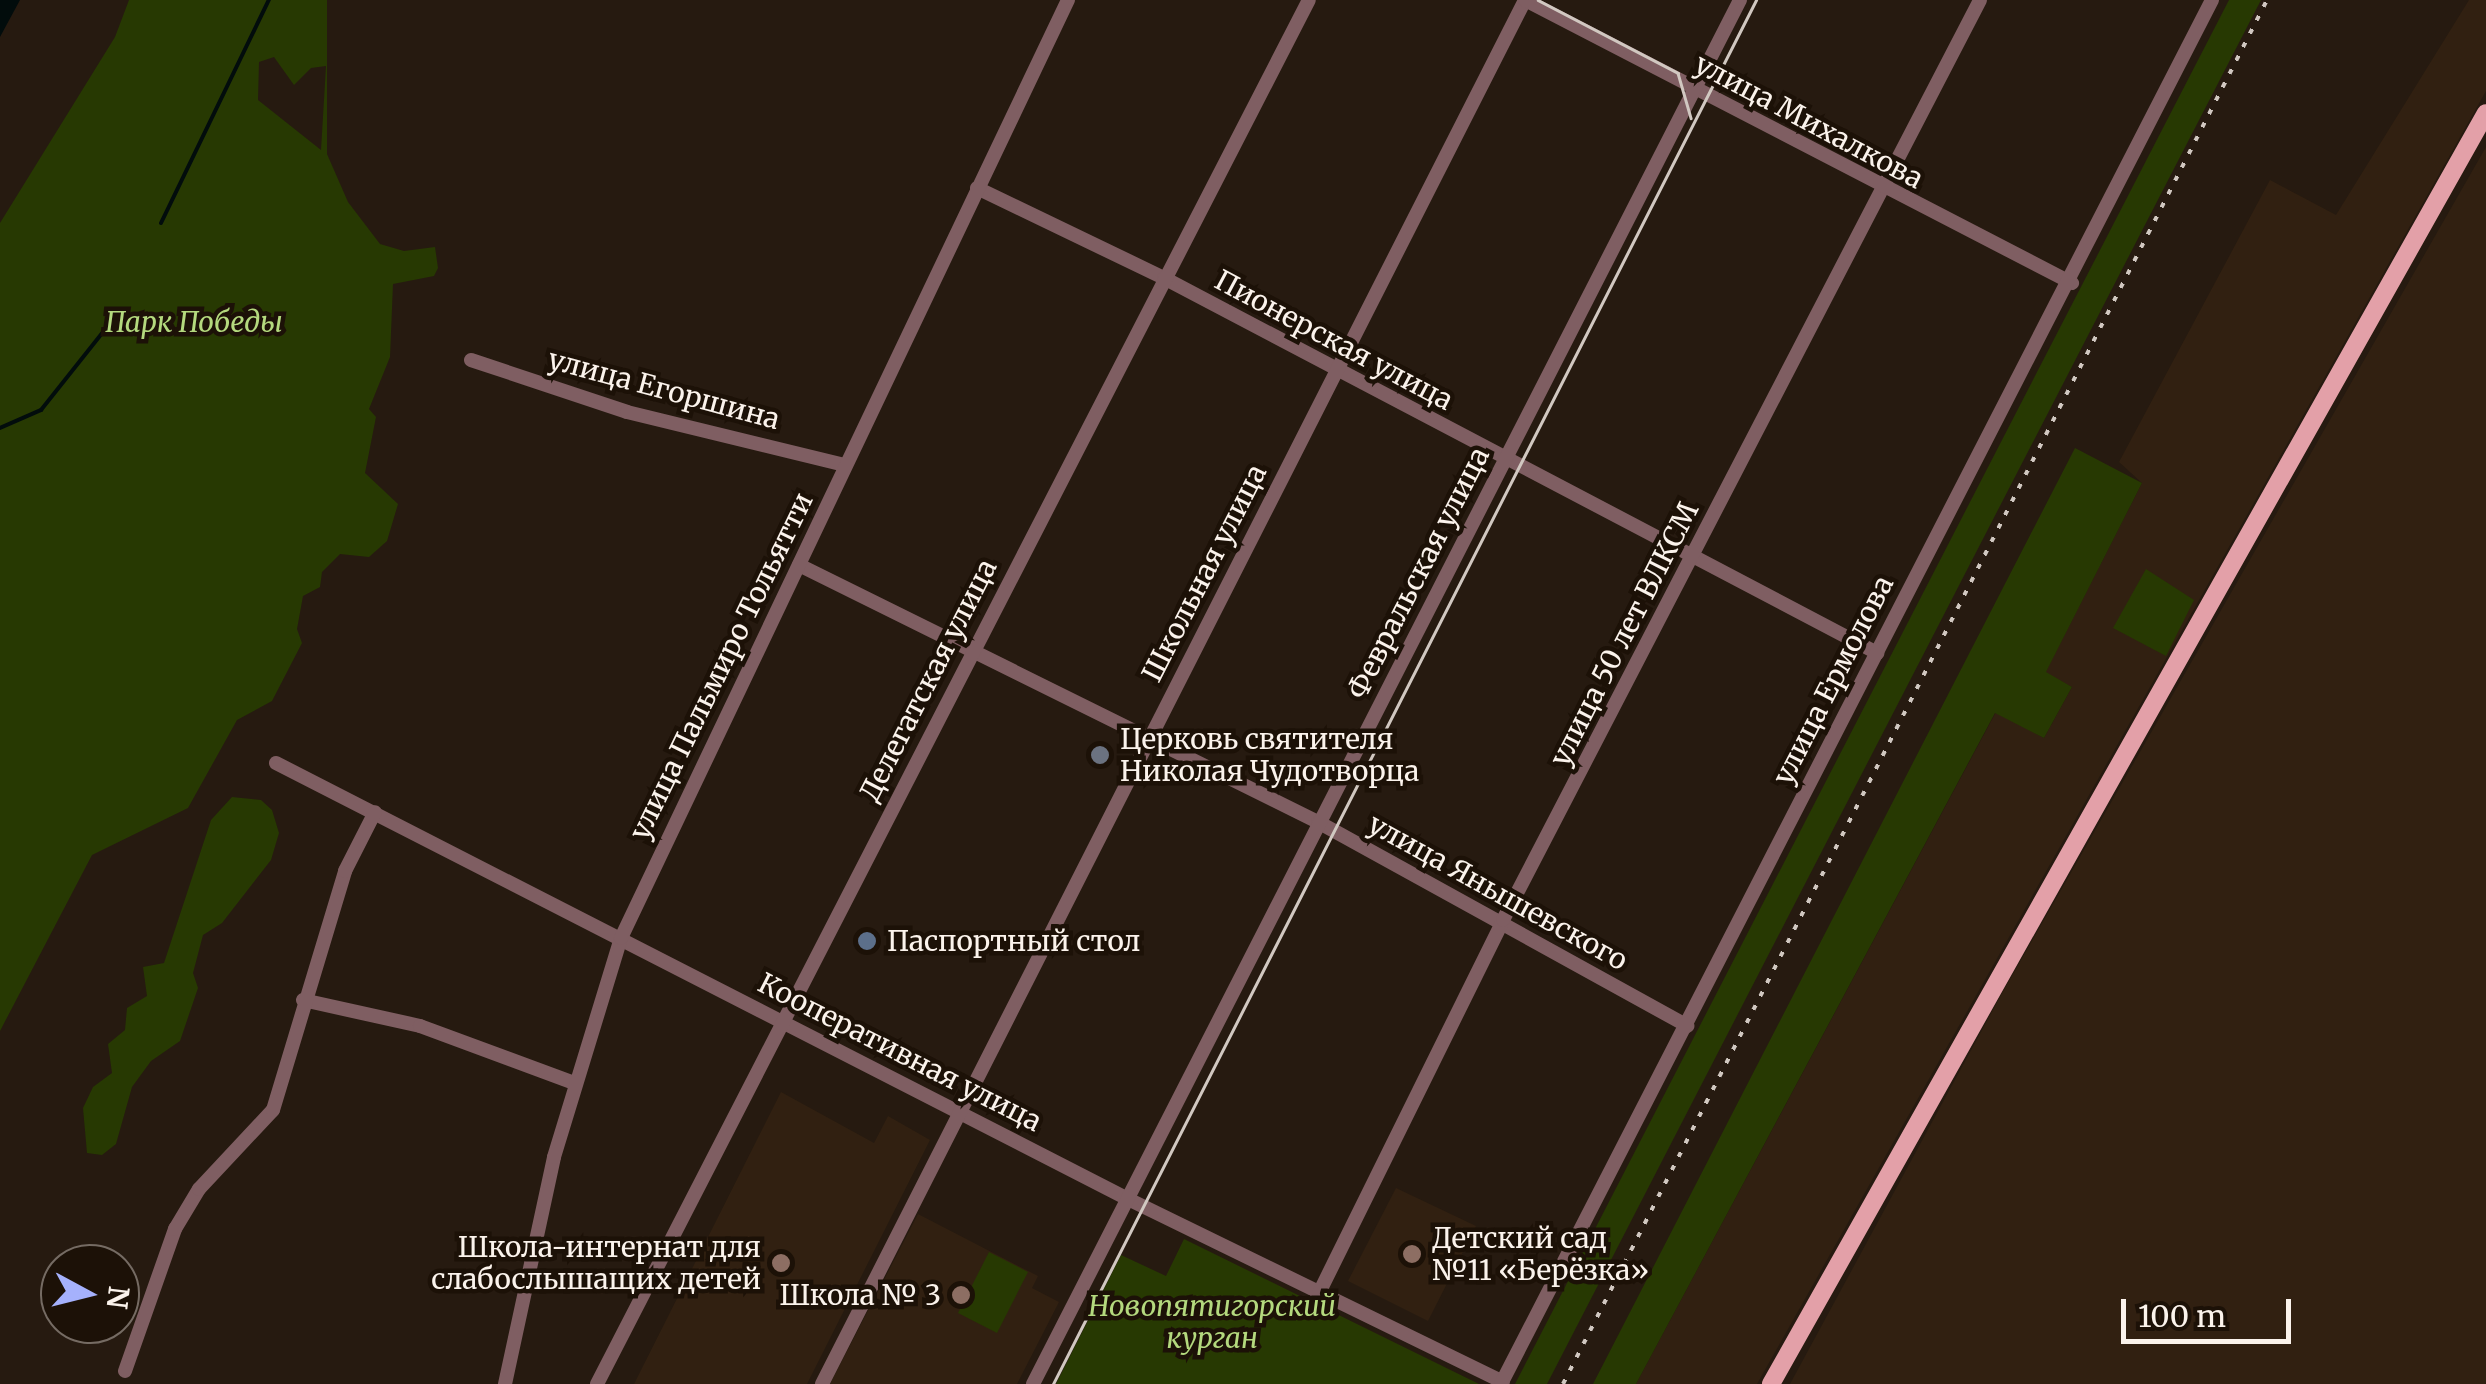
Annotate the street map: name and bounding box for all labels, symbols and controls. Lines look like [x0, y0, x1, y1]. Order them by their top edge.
street label: улица Михалкова [1689, 47, 1929, 195]
street label: Пионерская улица [1209, 263, 1459, 417]
park label: Парк Победы [105, 305, 283, 339]
street label: улица Егоршина [545, 342, 783, 436]
street label: Февральская улица [1340, 442, 1496, 704]
street label: Школьная улица [1135, 459, 1273, 687]
street label: улица Пальмиро Тольятти [622, 487, 820, 845]
street label: улица 50 лет ВЛКСМ [1543, 496, 1705, 772]
street label: Делегатская улица [852, 553, 1004, 807]
street label: улица Ермолова [1766, 570, 1900, 790]
place label: Церковь святителя Николая Чудотворца [1120, 722, 1419, 788]
marker: Церковь святителя Николая Чудотворца [1089, 744, 1111, 766]
street label: улица Янышевского [1363, 807, 1633, 977]
place label: Паспортный стол [887, 924, 1140, 958]
marker: Паспортный стол [856, 930, 878, 952]
street label: Кооперативная улица [753, 966, 1047, 1138]
place label: Детский сад №11 «Берёзка» [1432, 1221, 1649, 1287]
place label: Школа-интернат для слабослышащих детей [431, 1230, 761, 1296]
marker: Детский сад №11 «Берёзка» [1401, 1243, 1423, 1265]
north arrow [40, 1244, 140, 1344]
marker: Школа-интернат для слабослышащих детей [770, 1252, 792, 1274]
place label: Школа № 3 [779, 1278, 941, 1312]
scale bar [2126, 1279, 2296, 1341]
text: N [99, 1284, 137, 1311]
marker: Школа № 3 [950, 1284, 972, 1306]
park label: Новопятигорский курган [1088, 1289, 1336, 1355]
text: 100 m [2138, 1297, 2226, 1335]

